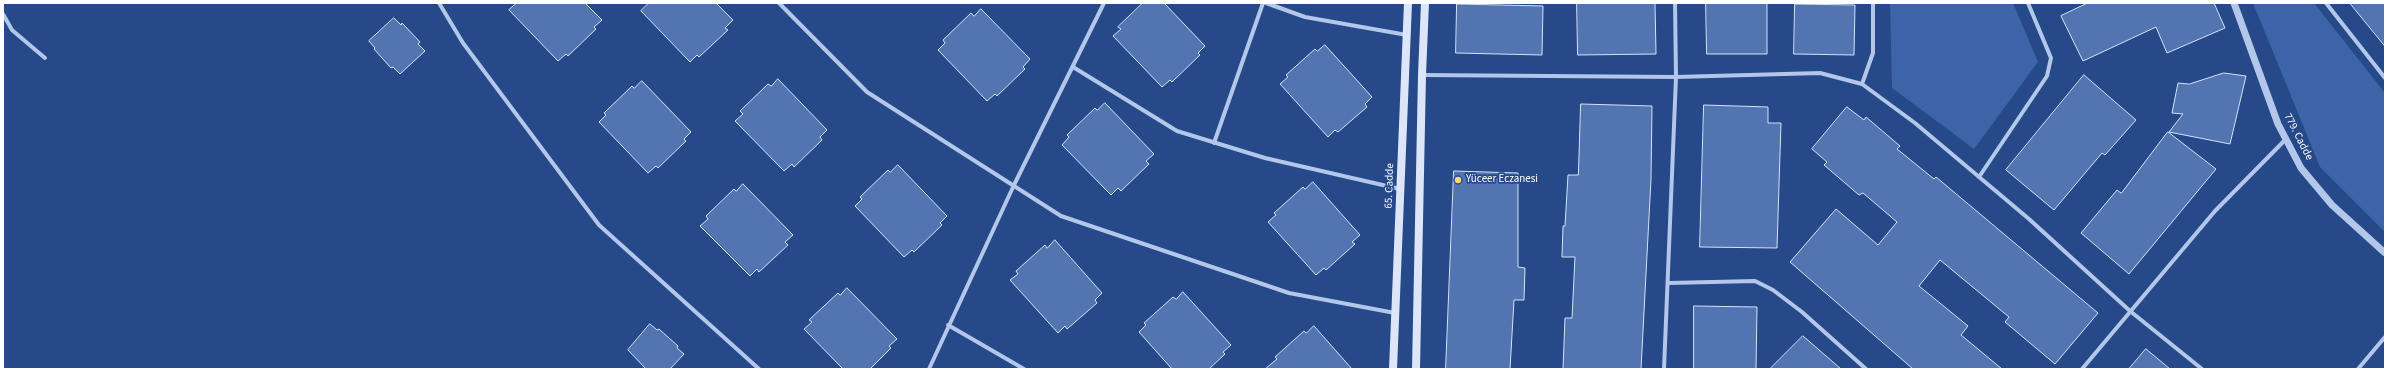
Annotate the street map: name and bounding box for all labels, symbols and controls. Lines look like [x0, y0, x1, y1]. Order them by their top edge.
street label: 779. Cadde [2281, 111, 2315, 163]
street label: 65. Cadde [1383, 163, 1397, 209]
place label: Yüceer Eczanesi [1466, 173, 1538, 187]
marker: Yüceer Eczanesi [1453, 175, 1463, 185]

